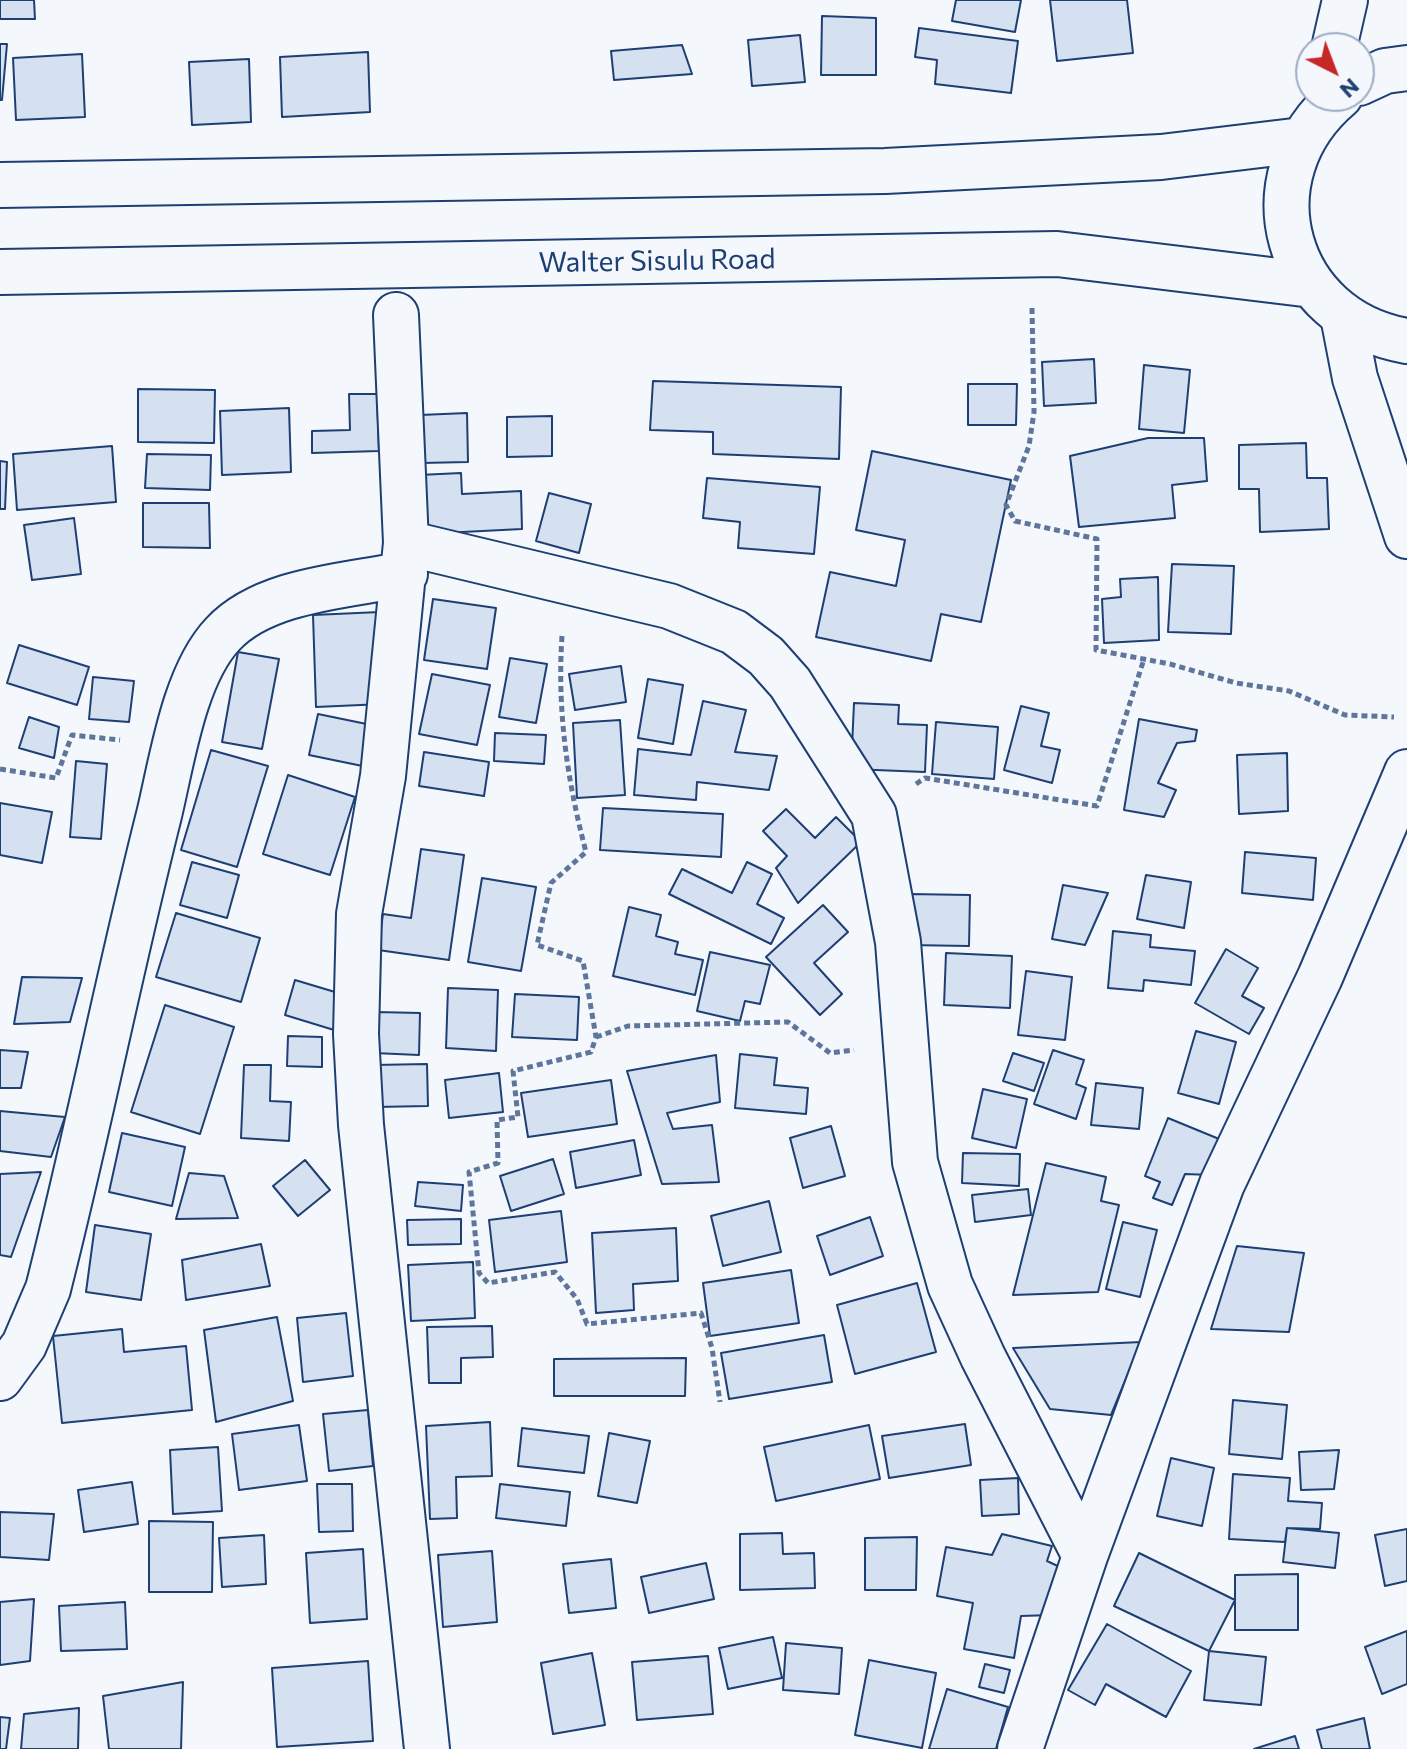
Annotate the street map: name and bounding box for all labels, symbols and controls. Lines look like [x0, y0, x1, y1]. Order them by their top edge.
north arrow [1295, 32, 1375, 112]
text: N [1335, 73, 1365, 104]
street label: Walter Sisulu Road [538, 242, 776, 280]

